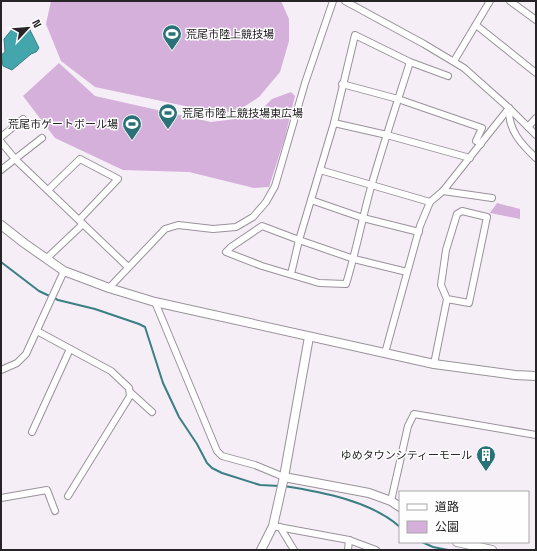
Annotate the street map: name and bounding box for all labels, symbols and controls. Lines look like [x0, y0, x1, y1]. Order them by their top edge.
north arrow [8, 8, 48, 48]
text: N [29, 17, 45, 30]
sports icon: 荒尾市陸上競技場 [161, 23, 183, 51]
place label: 荒尾市陸上競技場 [186, 27, 274, 41]
sports icon: 荒尾市陸上競技場東広場 [157, 102, 179, 130]
place label: 荒尾市陸上競技場東広場 [182, 106, 303, 120]
sports icon: 荒尾市ゲートボール場 [121, 113, 143, 141]
place label: 荒尾市ゲートボール場 [8, 117, 118, 131]
building icon: ゆめタウンシティーモール [475, 444, 497, 472]
place label: ゆめタウンシティーモール [341, 448, 472, 462]
legend [399, 491, 529, 543]
text: 道路 [435, 499, 459, 515]
text: 公園 [435, 519, 459, 535]

